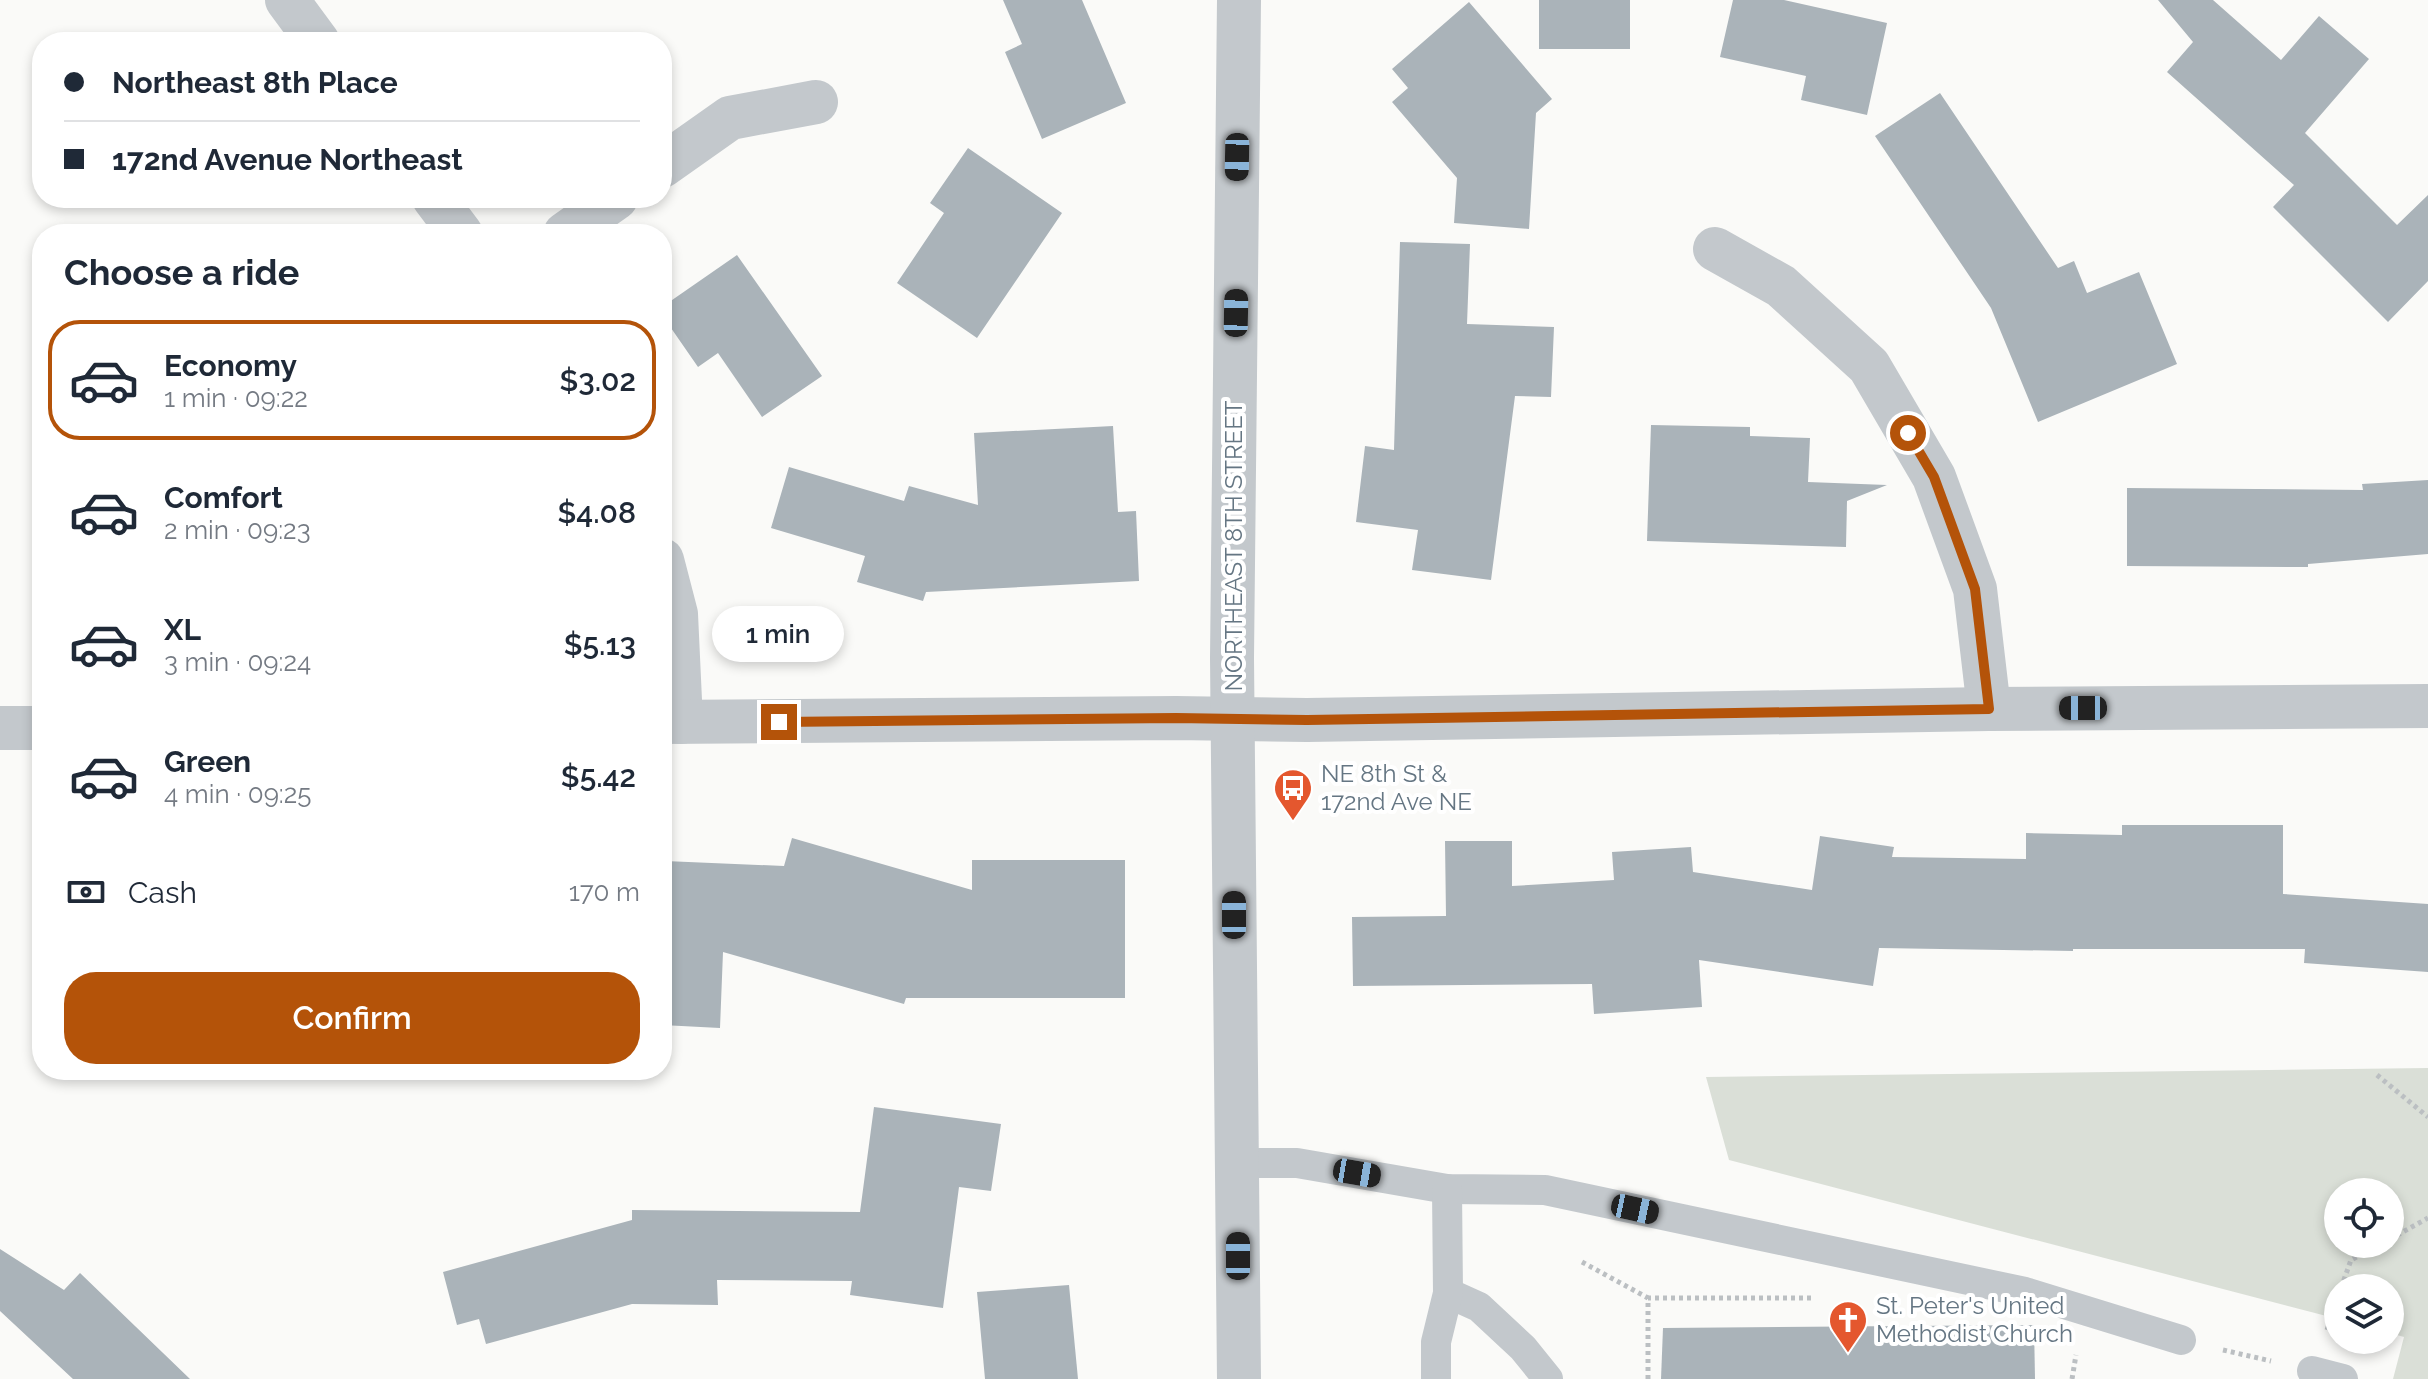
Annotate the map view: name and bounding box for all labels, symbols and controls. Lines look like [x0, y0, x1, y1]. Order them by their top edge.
text: Northeast 8th Place [112, 65, 398, 100]
car [1225, 133, 1249, 181]
text: 172nd Avenue Northeast [112, 142, 463, 177]
text: Choose a ride [64, 251, 299, 293]
car [1224, 289, 1248, 337]
icon: car [68, 344, 140, 416]
text: Economy [164, 348, 297, 383]
text: $3.02 [559, 363, 636, 398]
text: 1 min · 09:22 [164, 383, 308, 413]
street label: NORTHEAST 8TH STREET [1219, 400, 1248, 691]
route start [1890, 415, 1926, 451]
icon: car [68, 476, 140, 548]
text: Comfort [164, 480, 283, 515]
text: $4.08 [557, 495, 636, 530]
text: 2 min · 09:23 [164, 515, 311, 545]
callout: 1 min [713, 606, 845, 662]
icon: car [68, 608, 140, 680]
text: XL [164, 612, 201, 647]
text: 1 min [746, 619, 810, 649]
text: $5.13 [564, 627, 636, 662]
text: 3 min · 09:24 [164, 647, 311, 677]
car [2059, 696, 2107, 720]
route end [761, 704, 797, 740]
icon: car [68, 740, 140, 812]
text: Green [164, 744, 251, 779]
text: $5.42 [561, 759, 636, 794]
place label: NE 8th St & 172nd Ave NE [1321, 759, 1472, 816]
bus stop icon: NE 8th St & 172nd Ave NE [1272, 767, 1314, 822]
text: 4 min · 09:25 [164, 779, 311, 809]
icon: cash [64, 870, 108, 914]
text: Cash [128, 875, 197, 910]
text: 170 m [569, 877, 640, 907]
car [1222, 891, 1246, 939]
button: Confirm [64, 972, 640, 1064]
car [1331, 1157, 1383, 1189]
map controls [2324, 1178, 2404, 1354]
button: locate [2324, 1178, 2404, 1258]
car [1609, 1192, 1661, 1226]
car [1226, 1232, 1250, 1280]
button: layers [2324, 1274, 2404, 1354]
place label: St. Peter's United Methodist Church [1876, 1291, 2073, 1348]
church icon: St. Peter's United Methodist Church [1827, 1299, 1869, 1354]

